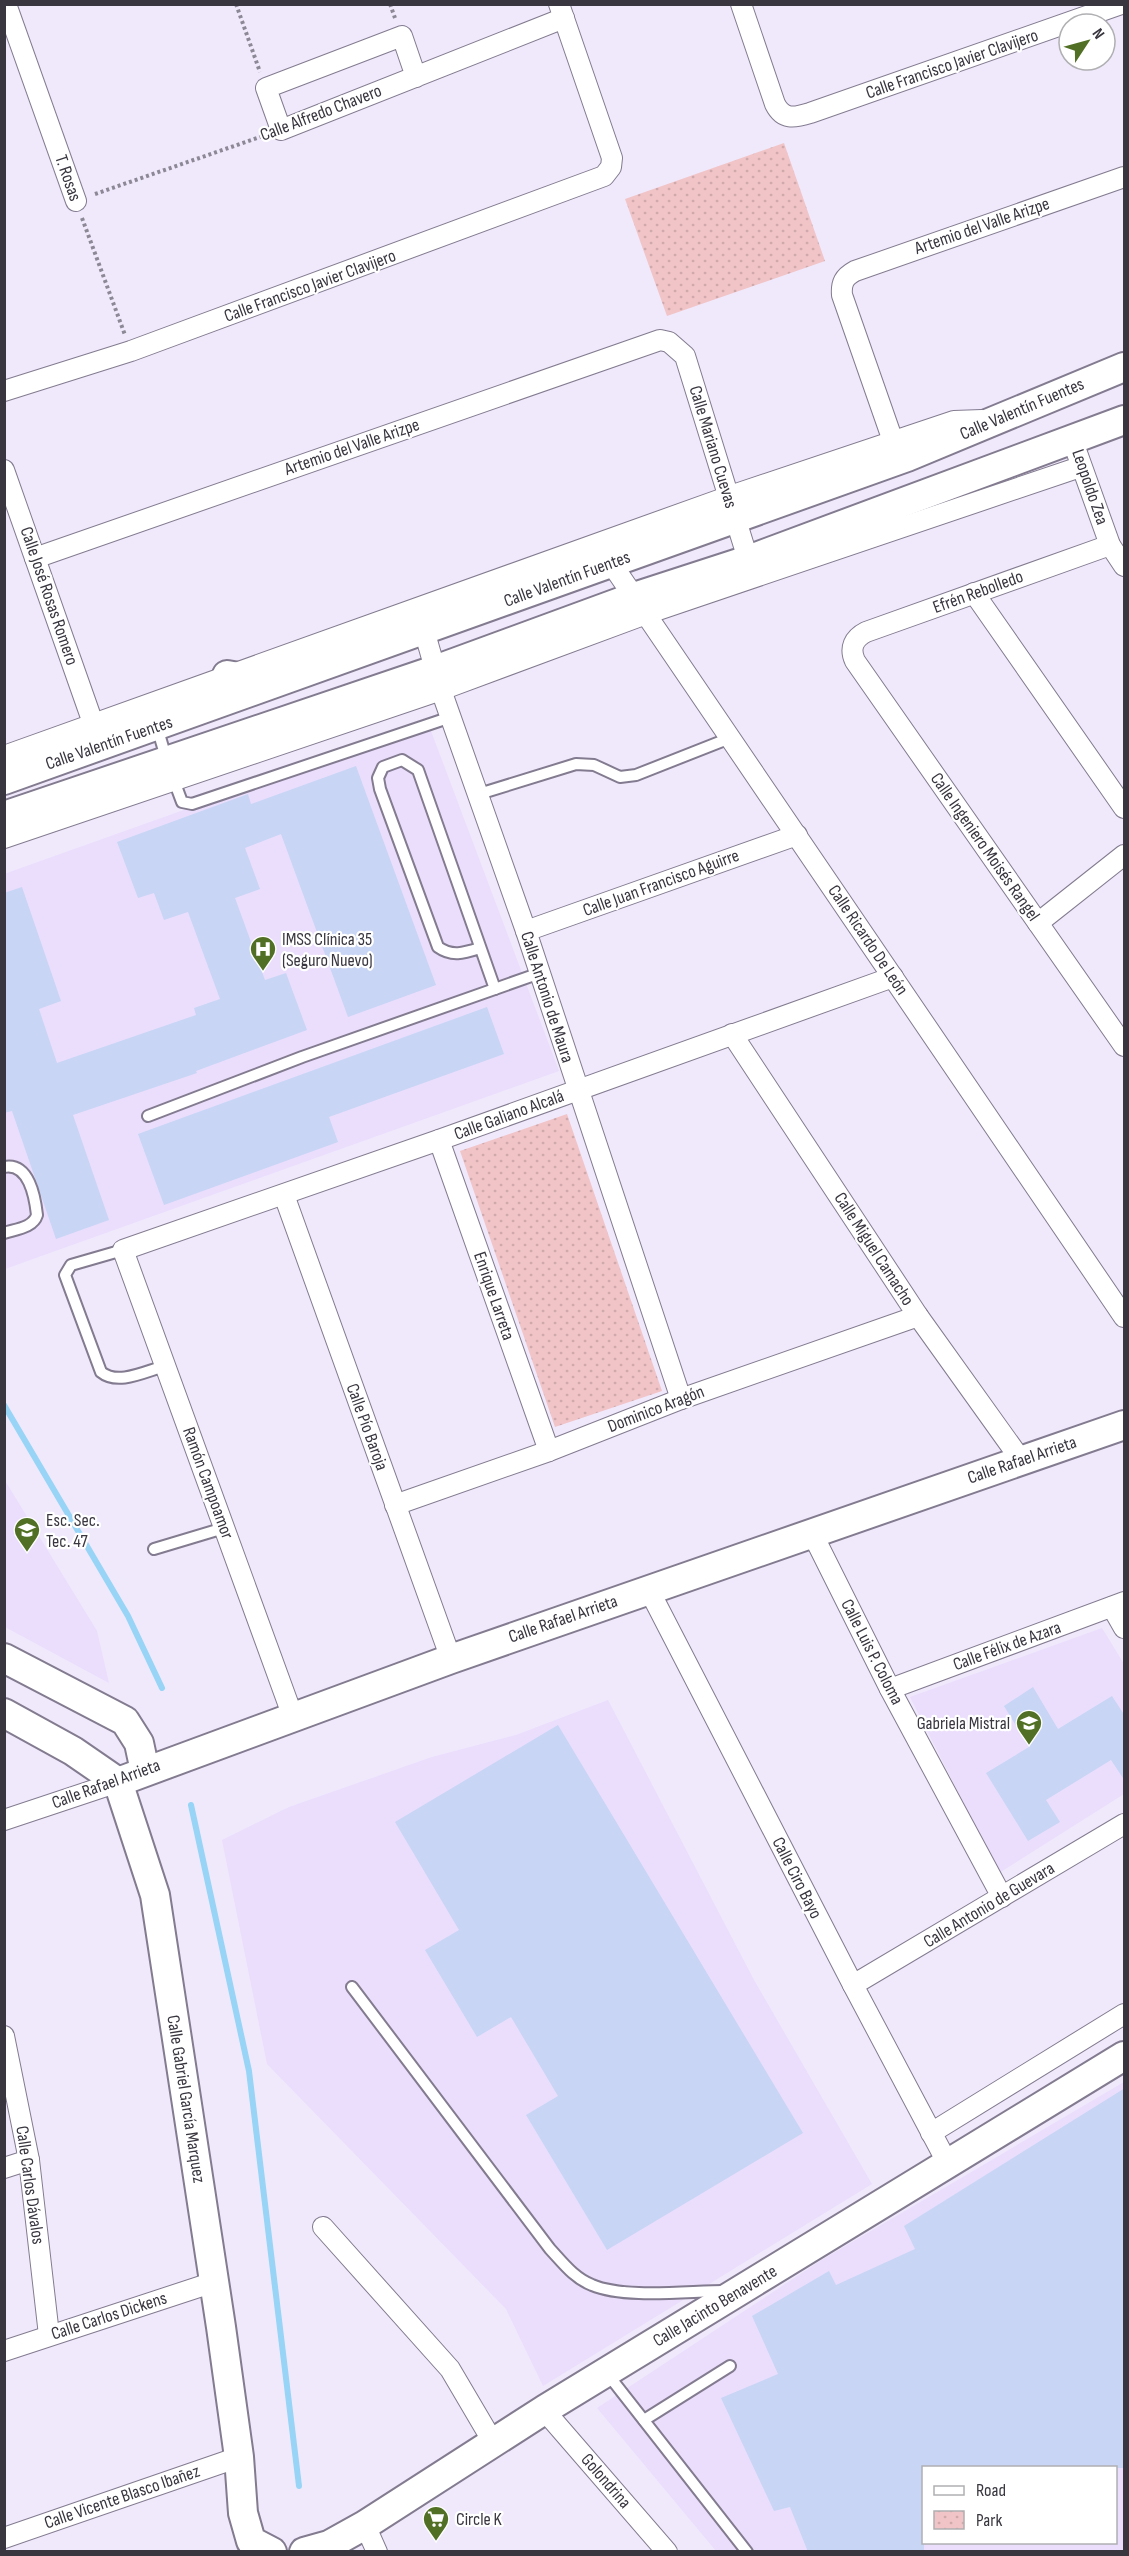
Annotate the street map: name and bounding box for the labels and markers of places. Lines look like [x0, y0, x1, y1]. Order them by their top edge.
place label: IMSS Clínica 35 (Seguro Nuevo) [282, 929, 373, 971]
hospital icon: IMSS Clínica 35 (Seguro Nuevo) [248, 934, 278, 972]
place label: Esc. Sec. Tec. 47 [46, 1510, 100, 1552]
school or university icon: Esc. Sec. Tec. 47 [12, 1515, 42, 1553]
school or university icon: Gabriela Mistral [1014, 1708, 1044, 1746]
place label: Gabriela Mistral [917, 1713, 1010, 1734]
supermarket icon: Circle K [421, 2504, 451, 2542]
place label: Circle K [456, 2509, 503, 2530]

